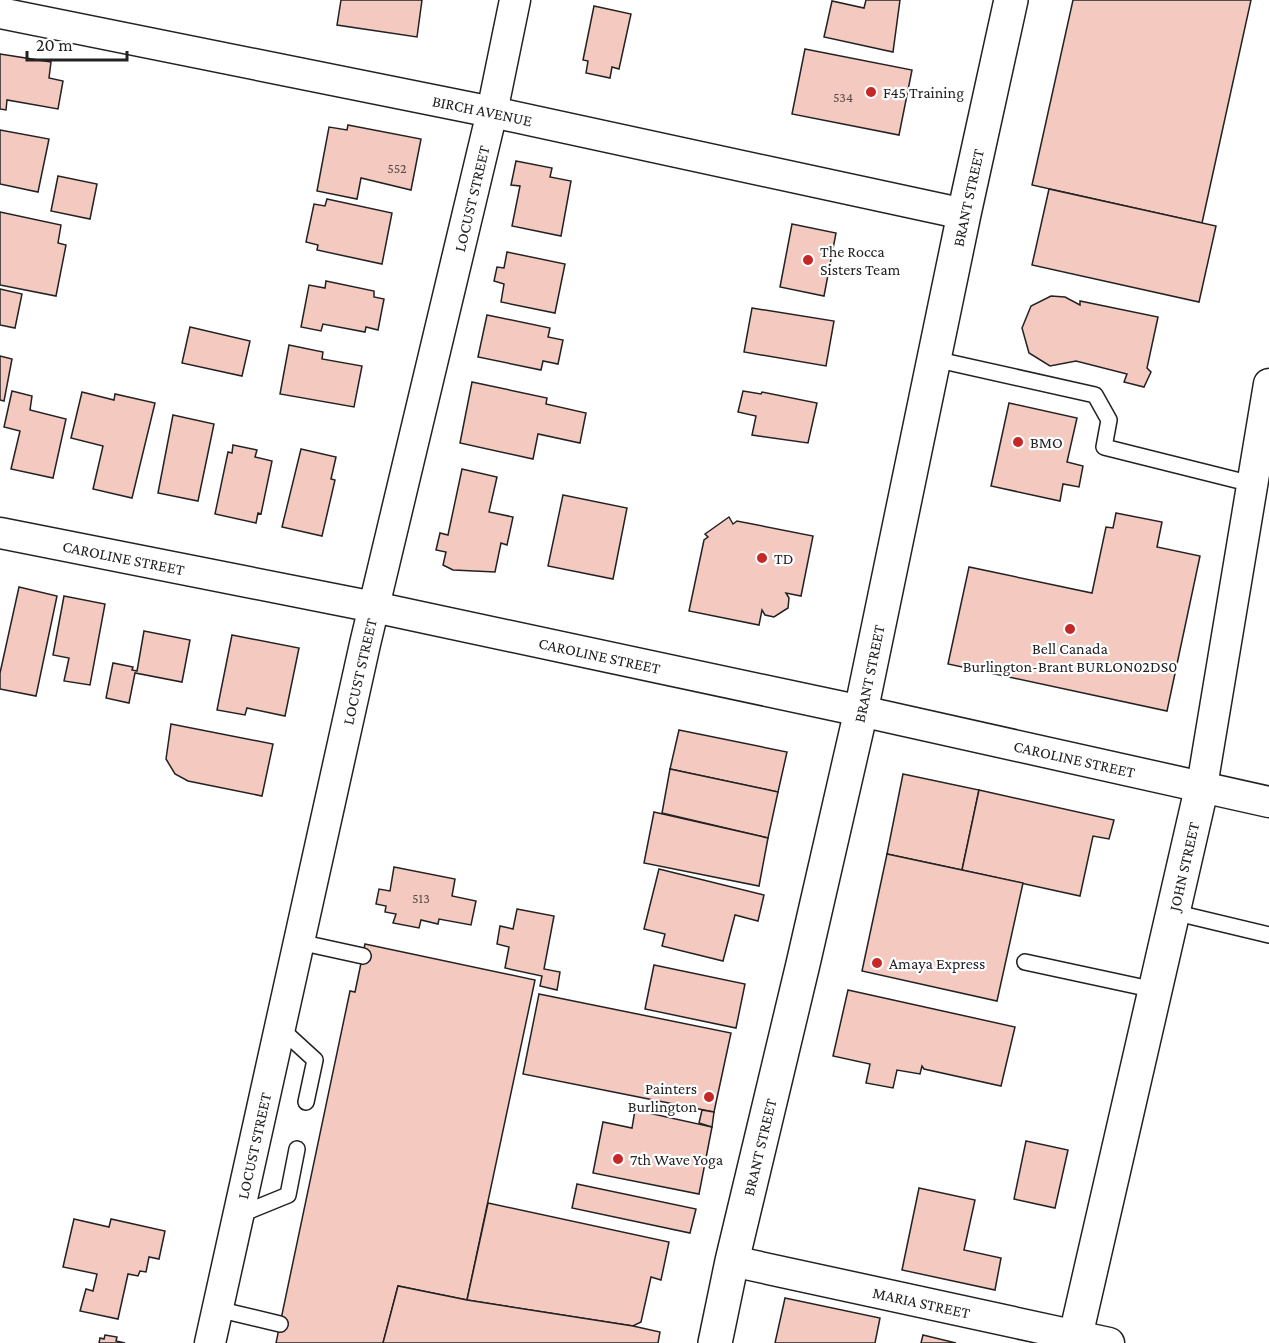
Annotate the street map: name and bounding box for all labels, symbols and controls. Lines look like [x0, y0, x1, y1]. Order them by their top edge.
scale bar [27, 24, 128, 62]
text: 20 m [36, 35, 73, 55]
place label: F45 Training [883, 84, 964, 102]
marker: F45 Training [864, 85, 878, 99]
house number: 534 [833, 89, 853, 105]
street label: BIRCH AVENUE [431, 92, 534, 129]
street label: LOCUST STREET [451, 144, 493, 253]
street label: BRANT STREET [949, 147, 987, 248]
house number: 552 [387, 160, 407, 176]
place label: The Rocca Sisters Team [820, 243, 901, 278]
marker: The Rocca Sisters Team [801, 253, 815, 267]
place label: BMO [1030, 434, 1063, 451]
marker: BMO [1011, 435, 1025, 449]
street label: CAROLINE STREET [61, 538, 186, 578]
place label: TD [774, 550, 793, 567]
marker: TD [755, 551, 769, 565]
street label: LOCUST STREET [339, 616, 380, 726]
marker: Bell Canada Burlington-Brant BURLON02DS0 [1063, 622, 1077, 636]
street label: BRANT STREET [851, 623, 888, 724]
street label: CAROLINE STREET [537, 634, 662, 677]
place label: Bell Canada Burlington-Brant BURLON02DS0 [963, 640, 1177, 676]
street label: CAROLINE STREET [1012, 737, 1137, 781]
street label: JOHN STREET [1165, 820, 1203, 915]
house number: 513 [412, 890, 430, 906]
place label: Amaya Express [889, 955, 985, 973]
marker: Amaya Express [870, 956, 884, 970]
place label: Painters Burlington [628, 1080, 697, 1116]
marker: Painters Burlington [702, 1090, 716, 1104]
street label: LOCUST STREET [234, 1091, 274, 1201]
street label: BRANT STREET [740, 1096, 780, 1197]
place label: 7th Wave Yoga [630, 1151, 724, 1169]
marker: 7th Wave Yoga [611, 1152, 625, 1166]
street label: MARIA STREET [871, 1284, 972, 1322]

